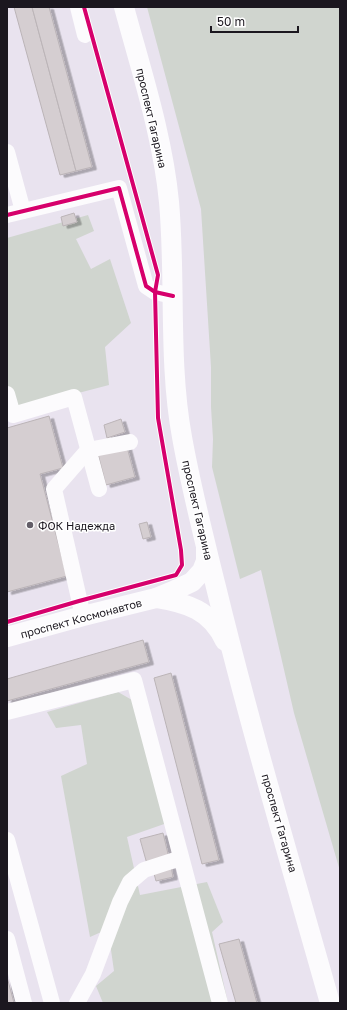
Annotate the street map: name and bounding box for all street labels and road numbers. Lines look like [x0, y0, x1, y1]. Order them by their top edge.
street label: проспект Гагарина [134, 67, 170, 169]
street label: проспект Гагарина [180, 459, 216, 561]
street label: проспект Космонавтов [19, 596, 143, 640]
street label: проспект Гагарина [260, 772, 300, 874]

